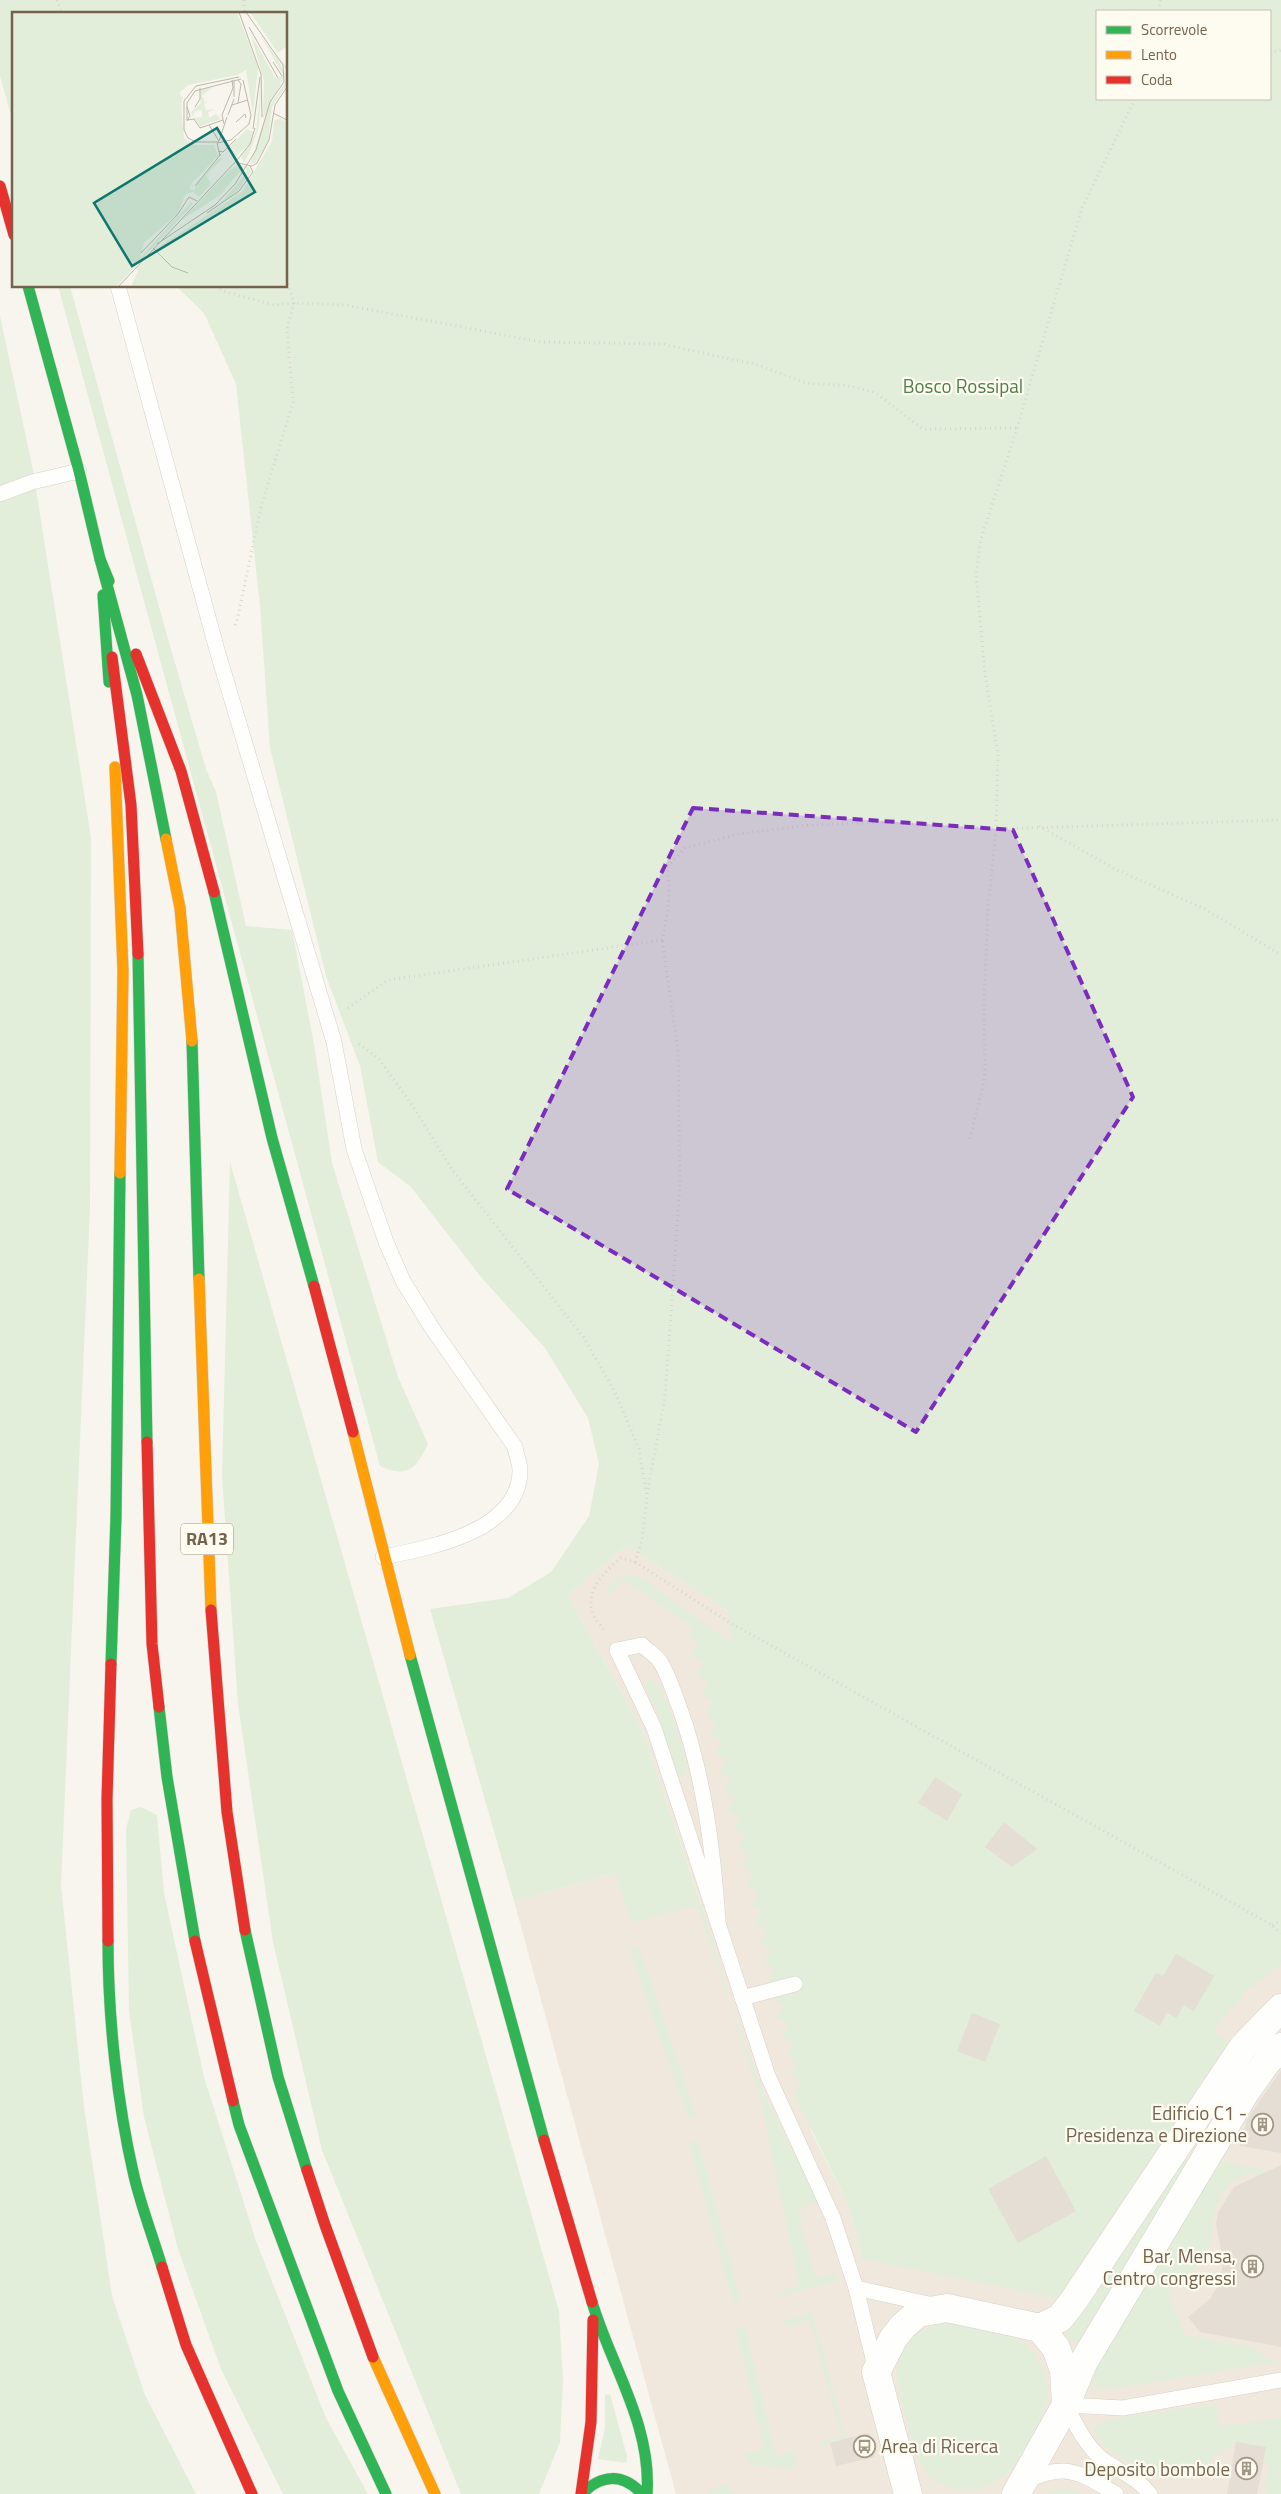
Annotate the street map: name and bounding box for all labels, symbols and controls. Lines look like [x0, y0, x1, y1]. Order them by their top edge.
legend [1096, 10, 1271, 100]
inset map [12, 12, 288, 288]
text: Scorrevole [1141, 18, 1207, 41]
text: Lento [1141, 43, 1177, 66]
text: Coda [1141, 68, 1173, 91]
park label: Bosco Rossipal [903, 371, 1023, 400]
road number: RA13 [181, 1524, 233, 1555]
place label: Edificio C1 - Presidenza e Direzione [1066, 2098, 1247, 2149]
building icon: Edificio C1 - Presidenza e Direzione [1251, 2112, 1275, 2136]
place label: Bar, Mensa, Centro congressi [1103, 2241, 1236, 2292]
building icon: Bar, Mensa, Centro congressi [1240, 2255, 1264, 2279]
place label: Area di Ricerca [881, 2431, 999, 2460]
bus stop icon: Area di Ricerca [853, 2434, 877, 2458]
place label: Deposito bombole [1084, 2454, 1230, 2483]
building icon: Deposito bombole [1234, 2457, 1258, 2481]

